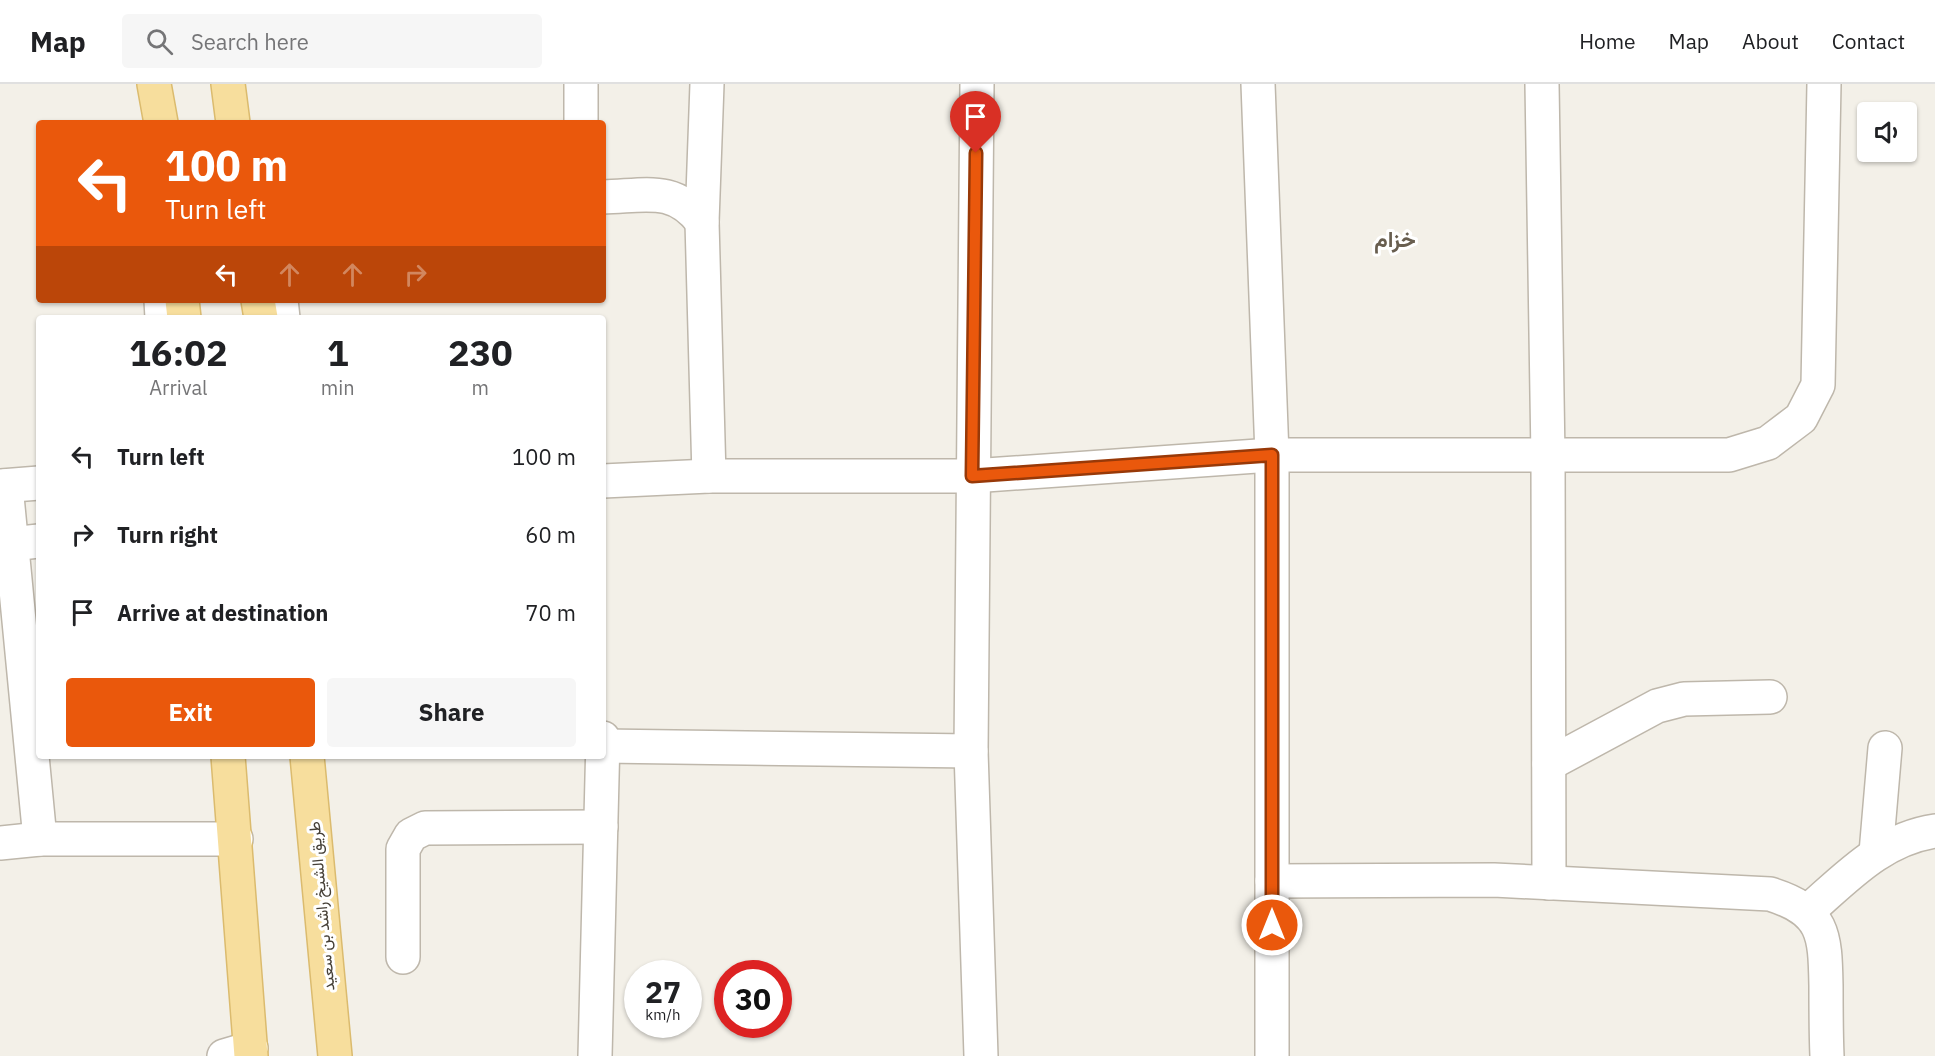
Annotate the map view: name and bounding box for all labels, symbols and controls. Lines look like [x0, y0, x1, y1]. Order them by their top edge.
search box [122, 14, 542, 68]
text: Map [30, 23, 86, 60]
icon: search [143, 25, 176, 58]
text: Search here [191, 27, 309, 56]
text: Home [1579, 27, 1636, 55]
text: Map [1669, 27, 1709, 55]
text: About [1742, 27, 1799, 55]
text: Contact [1832, 27, 1905, 55]
pin [950, 91, 1001, 153]
icon: arrive [959, 100, 992, 133]
map controls [1857, 102, 1917, 162]
button: sound [1857, 102, 1917, 162]
text: 100 m [165, 138, 288, 193]
icon: left [66, 144, 144, 222]
text: Turn left [165, 191, 266, 226]
district label: خزام [1374, 224, 1416, 254]
icon: left [210, 258, 243, 291]
icon: ahead [273, 258, 306, 291]
icon: ahead [336, 258, 369, 291]
icon: right [399, 258, 432, 291]
text: 16:02 [129, 329, 228, 376]
text: 1 [327, 329, 349, 376]
text: 230 [448, 329, 513, 376]
text: Arrival [149, 374, 208, 401]
text: min [321, 374, 355, 401]
text: m [472, 374, 489, 401]
icon: left [66, 440, 99, 473]
text: Turn left [117, 442, 205, 471]
text: 100 m [512, 442, 576, 471]
icon: right [66, 518, 99, 551]
text: Turn right [117, 520, 218, 549]
text: 60 m [525, 520, 576, 549]
icon: arrive [66, 596, 99, 629]
text: Arrive at destination [117, 598, 328, 627]
text: 70 m [525, 598, 576, 627]
button: Exit [66, 678, 315, 747]
button: Share [327, 678, 576, 747]
street label: طريق الشيخ راشد بن سعيد [304, 820, 340, 992]
position arrow [1240, 893, 1304, 957]
speed limit sign: 30 [714, 960, 792, 1038]
text: 27 [645, 972, 681, 1011]
text: km/h [645, 1005, 681, 1024]

